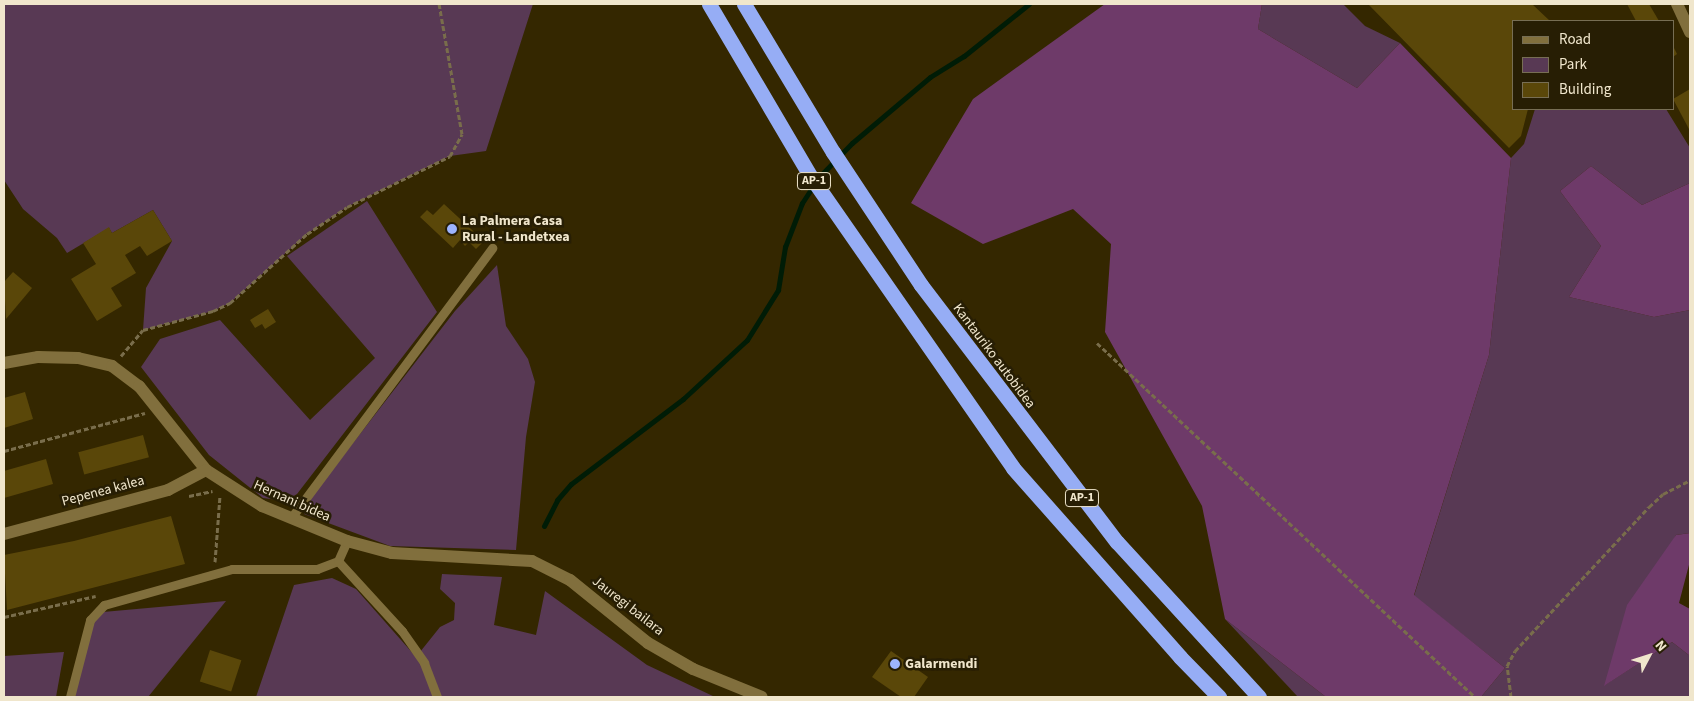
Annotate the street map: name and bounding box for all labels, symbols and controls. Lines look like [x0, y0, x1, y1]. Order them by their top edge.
legend [1512, 20, 1674, 110]
text: Road [1559, 29, 1591, 50]
text: Park [1559, 54, 1587, 75]
text: Building [1559, 79, 1611, 100]
road number: AP-1 [796, 172, 832, 190]
place label: La Palmera Casa Rural - Landetxea [462, 213, 570, 246]
marker: La Palmera Casa Rural - Landetxea [446, 223, 458, 235]
street label: Kantauriko autobidea [949, 300, 1039, 412]
street label: Pepenea kalea [60, 472, 146, 510]
street label: Hernani bidea [251, 477, 333, 525]
road number: AP-1 [1064, 488, 1100, 508]
street label: Jauregi bailara [589, 573, 667, 639]
north arrow [1624, 631, 1674, 681]
text: N [1650, 636, 1671, 656]
place label: Galarmendi [905, 656, 977, 672]
marker: Galarmendi [889, 658, 901, 670]

